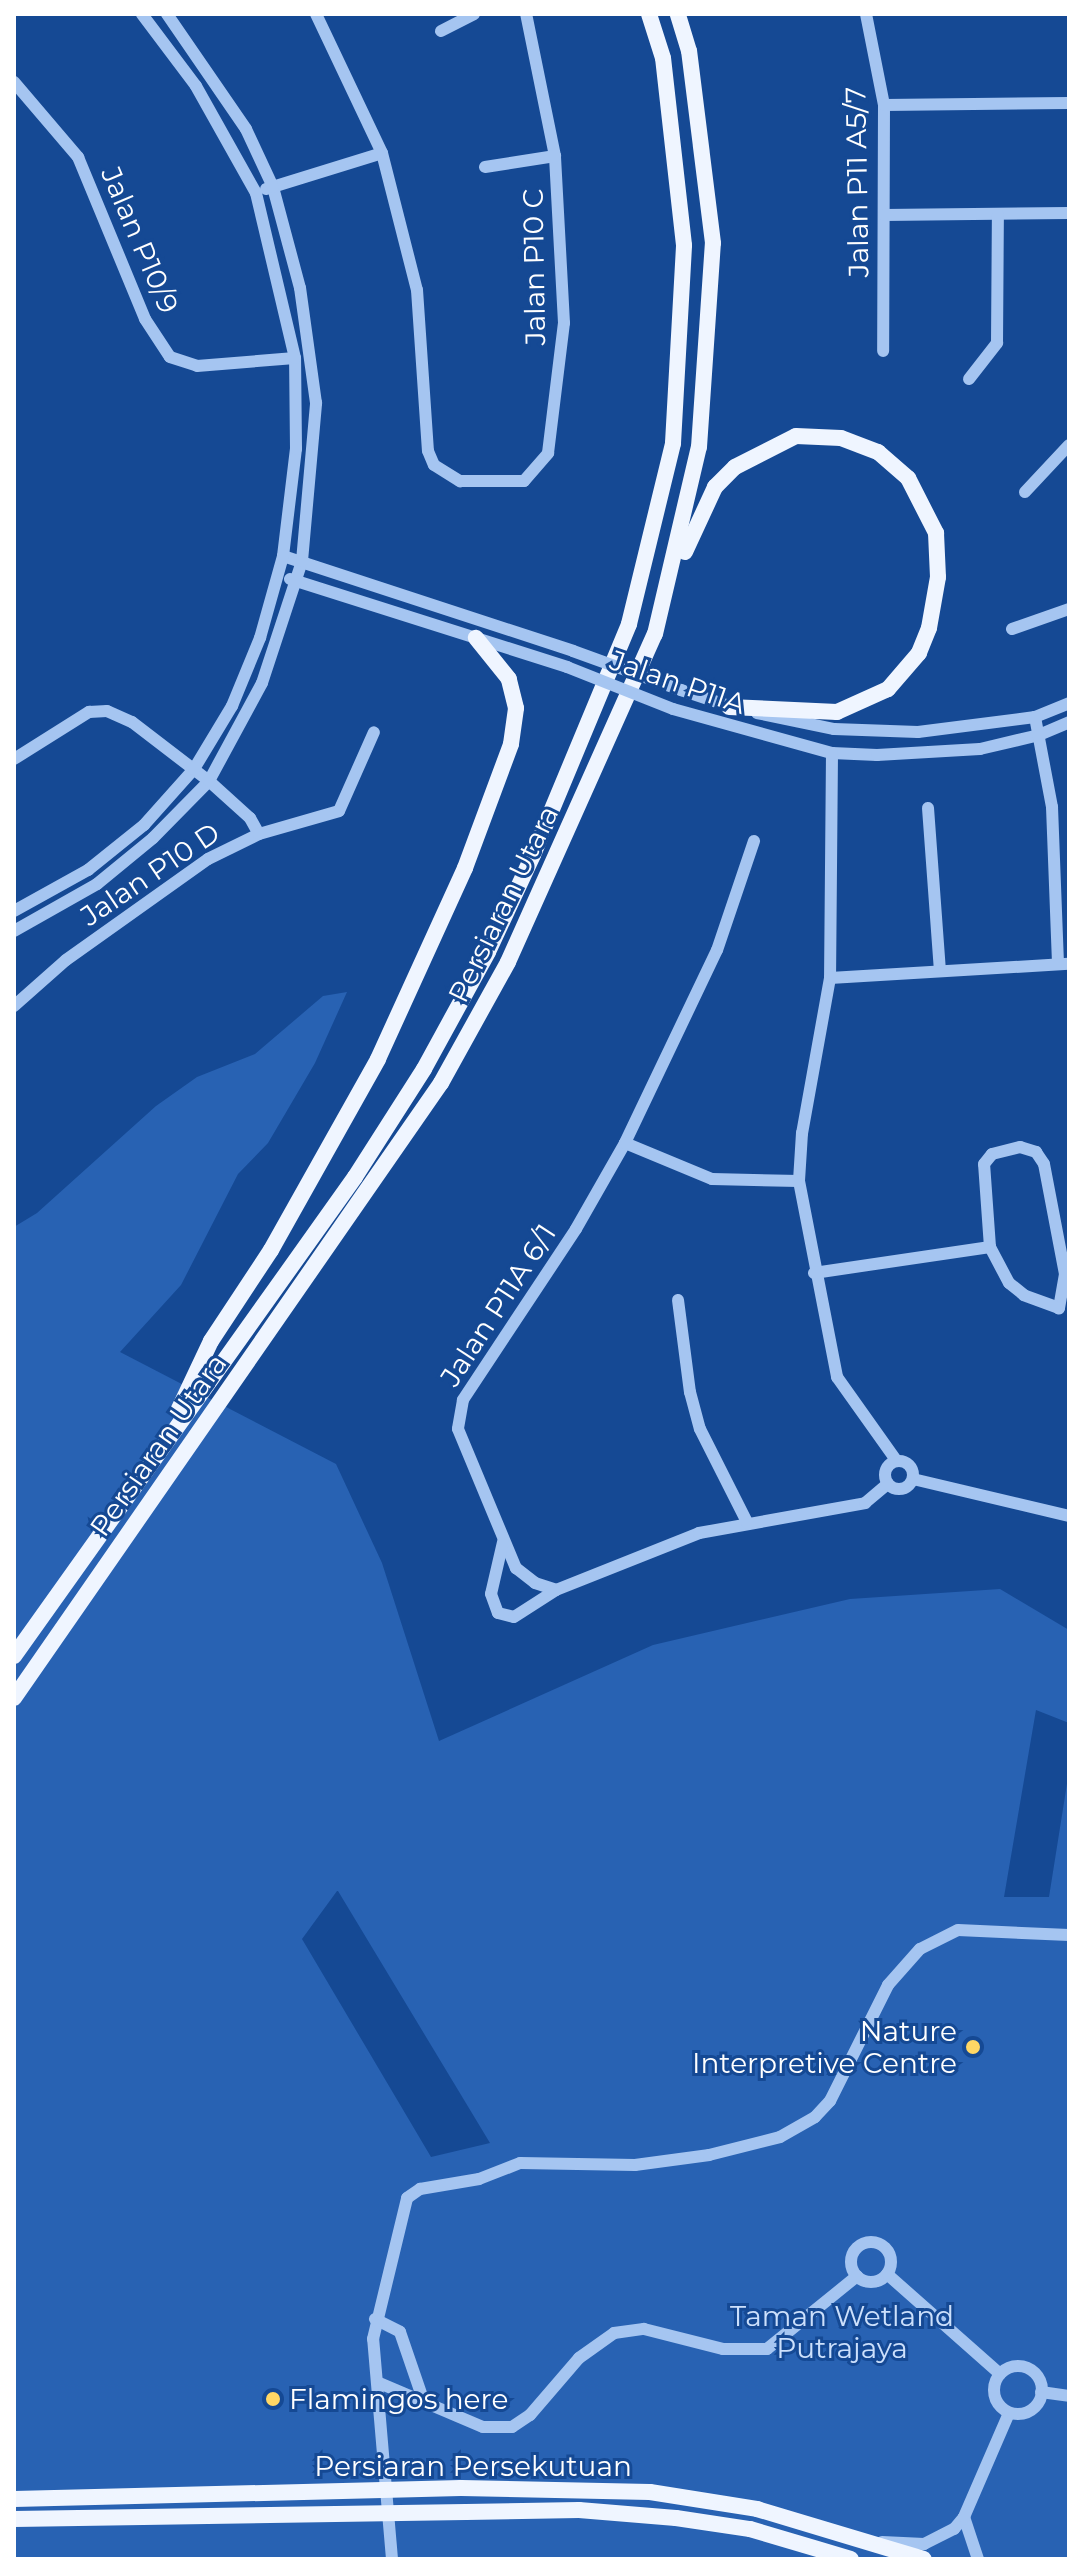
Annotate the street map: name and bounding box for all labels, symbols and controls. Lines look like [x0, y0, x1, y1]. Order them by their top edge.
street label: Jalan P11 A5/7 [839, 86, 875, 278]
street label: Jalan P10/9 [94, 162, 186, 318]
street label: Jalan P10 C [516, 188, 552, 346]
street label: Jalan P11A [606, 643, 750, 721]
street label: Persiaran Utara [441, 800, 565, 1008]
street label: Jalan P10 D [74, 815, 226, 933]
street label: Jalan P11A 6/1 [433, 1218, 563, 1392]
street label: Persiaran Utara [83, 1347, 233, 1543]
place label: Nature Interpretive Centre [692, 2014, 957, 2080]
marker: Nature Interpretive Centre [964, 2038, 982, 2056]
park label: Taman Wetland Putrajaya [730, 2299, 954, 2365]
place label: Flamingos here [289, 2382, 508, 2416]
marker: Flamingos here [264, 2390, 282, 2408]
street label: Persiaran Persekutuan [314, 2449, 632, 2483]

